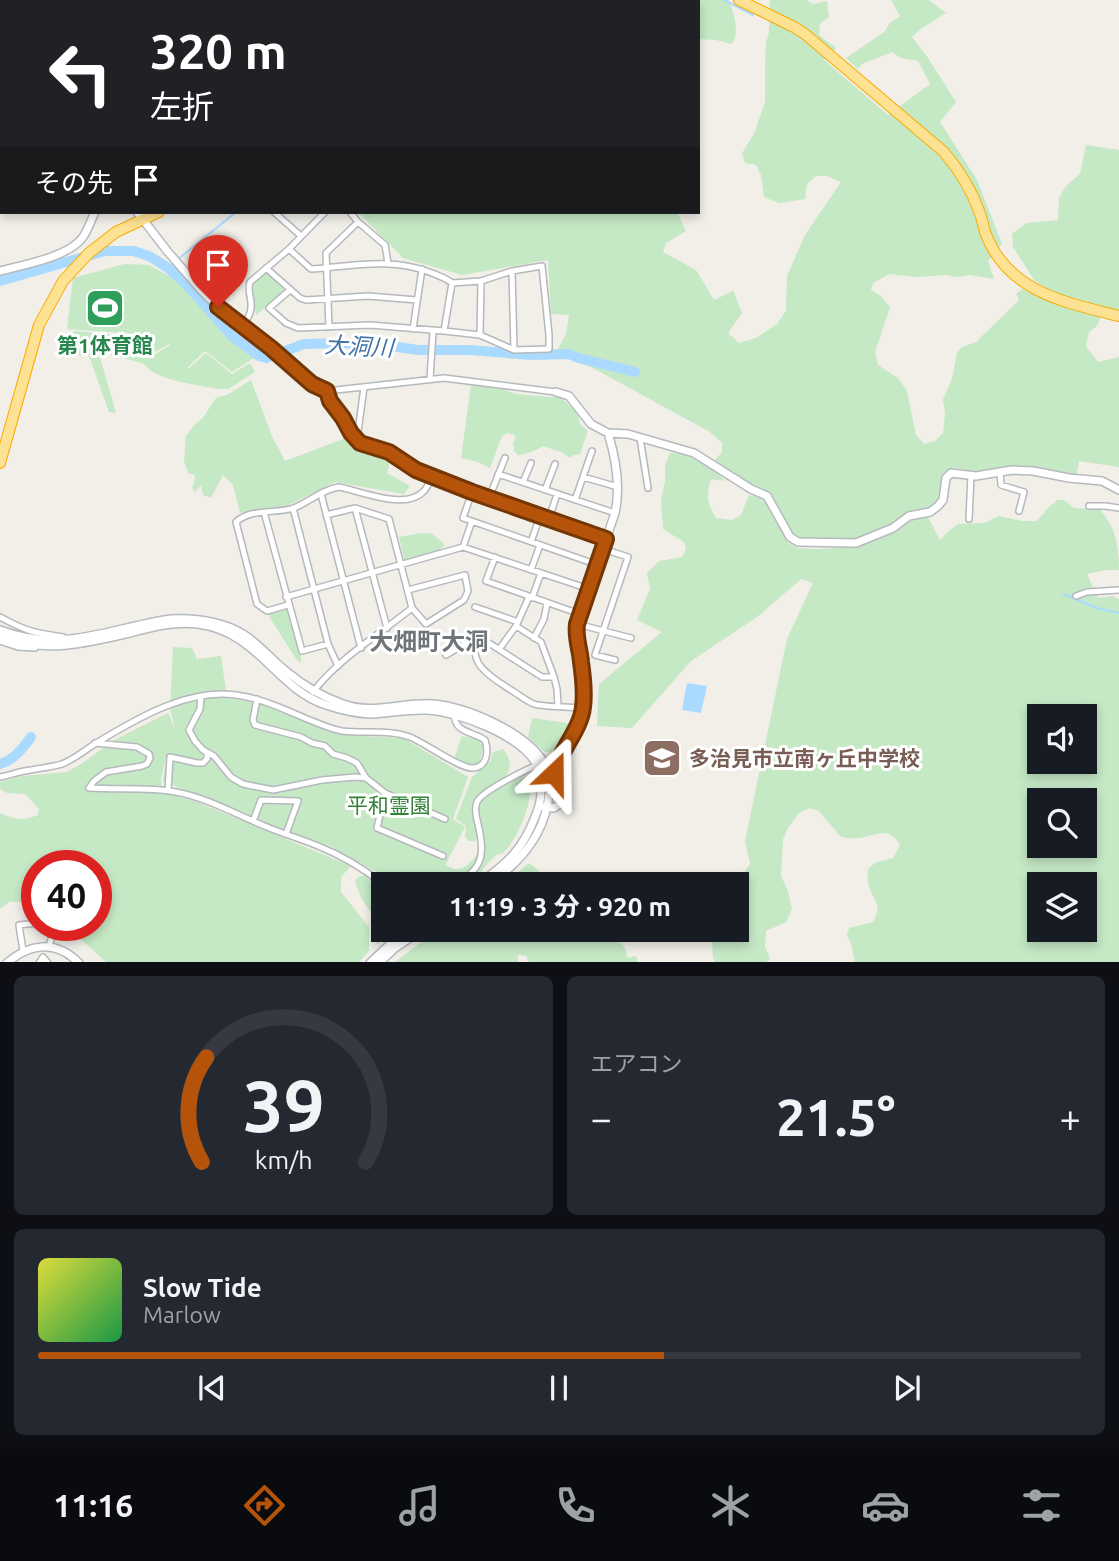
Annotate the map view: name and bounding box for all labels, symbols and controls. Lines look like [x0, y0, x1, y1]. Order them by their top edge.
text: 320 m [150, 23, 287, 78]
icon: left [35, 28, 126, 119]
text: 左折 [150, 88, 214, 124]
icon: arrive [127, 161, 165, 199]
text: その先 [35, 168, 113, 197]
pin [188, 235, 248, 307]
icon: arrive [199, 246, 237, 284]
sports icon: 第1体育館 [84, 287, 126, 329]
water label: 大洞川 [324, 332, 397, 360]
place label: 第1体育館 [57, 333, 153, 357]
district label: 大畑町大洞 [369, 628, 489, 655]
map controls [1027, 704, 1097, 942]
button: sound [1027, 704, 1097, 774]
position arrow [517, 736, 591, 810]
school or university icon: 多治見市立南ヶ丘中学校 [641, 737, 683, 779]
place label: 多治見市立南ヶ丘中学校 [689, 746, 920, 770]
button: search [1027, 788, 1097, 858]
park label: 平和霊園 [347, 793, 431, 817]
speed limit sign: 40 [21, 850, 112, 941]
button: layers [1027, 872, 1097, 942]
text: 11:19 · 3 分 · 920 m [449, 892, 671, 921]
text: エアコン [591, 1051, 683, 1076]
text: 39 [242, 1064, 324, 1146]
text: 21.5° [776, 1088, 895, 1146]
text: − [591, 1097, 612, 1139]
text: + [1060, 1097, 1081, 1139]
text: km/h [254, 1145, 312, 1173]
text: Slow Tide [143, 1273, 262, 1302]
text: Marlow [143, 1302, 221, 1327]
icon: previous [193, 1369, 231, 1407]
icon: pause [540, 1369, 578, 1407]
icon: next [888, 1369, 926, 1407]
icon: directions [240, 1481, 289, 1530]
icon: music [395, 1481, 444, 1530]
icon: phone [551, 1481, 600, 1530]
icon: climate [706, 1481, 755, 1530]
icon: car [861, 1481, 910, 1530]
icon: filters [1017, 1481, 1066, 1530]
text: 11:16 [53, 1487, 133, 1523]

